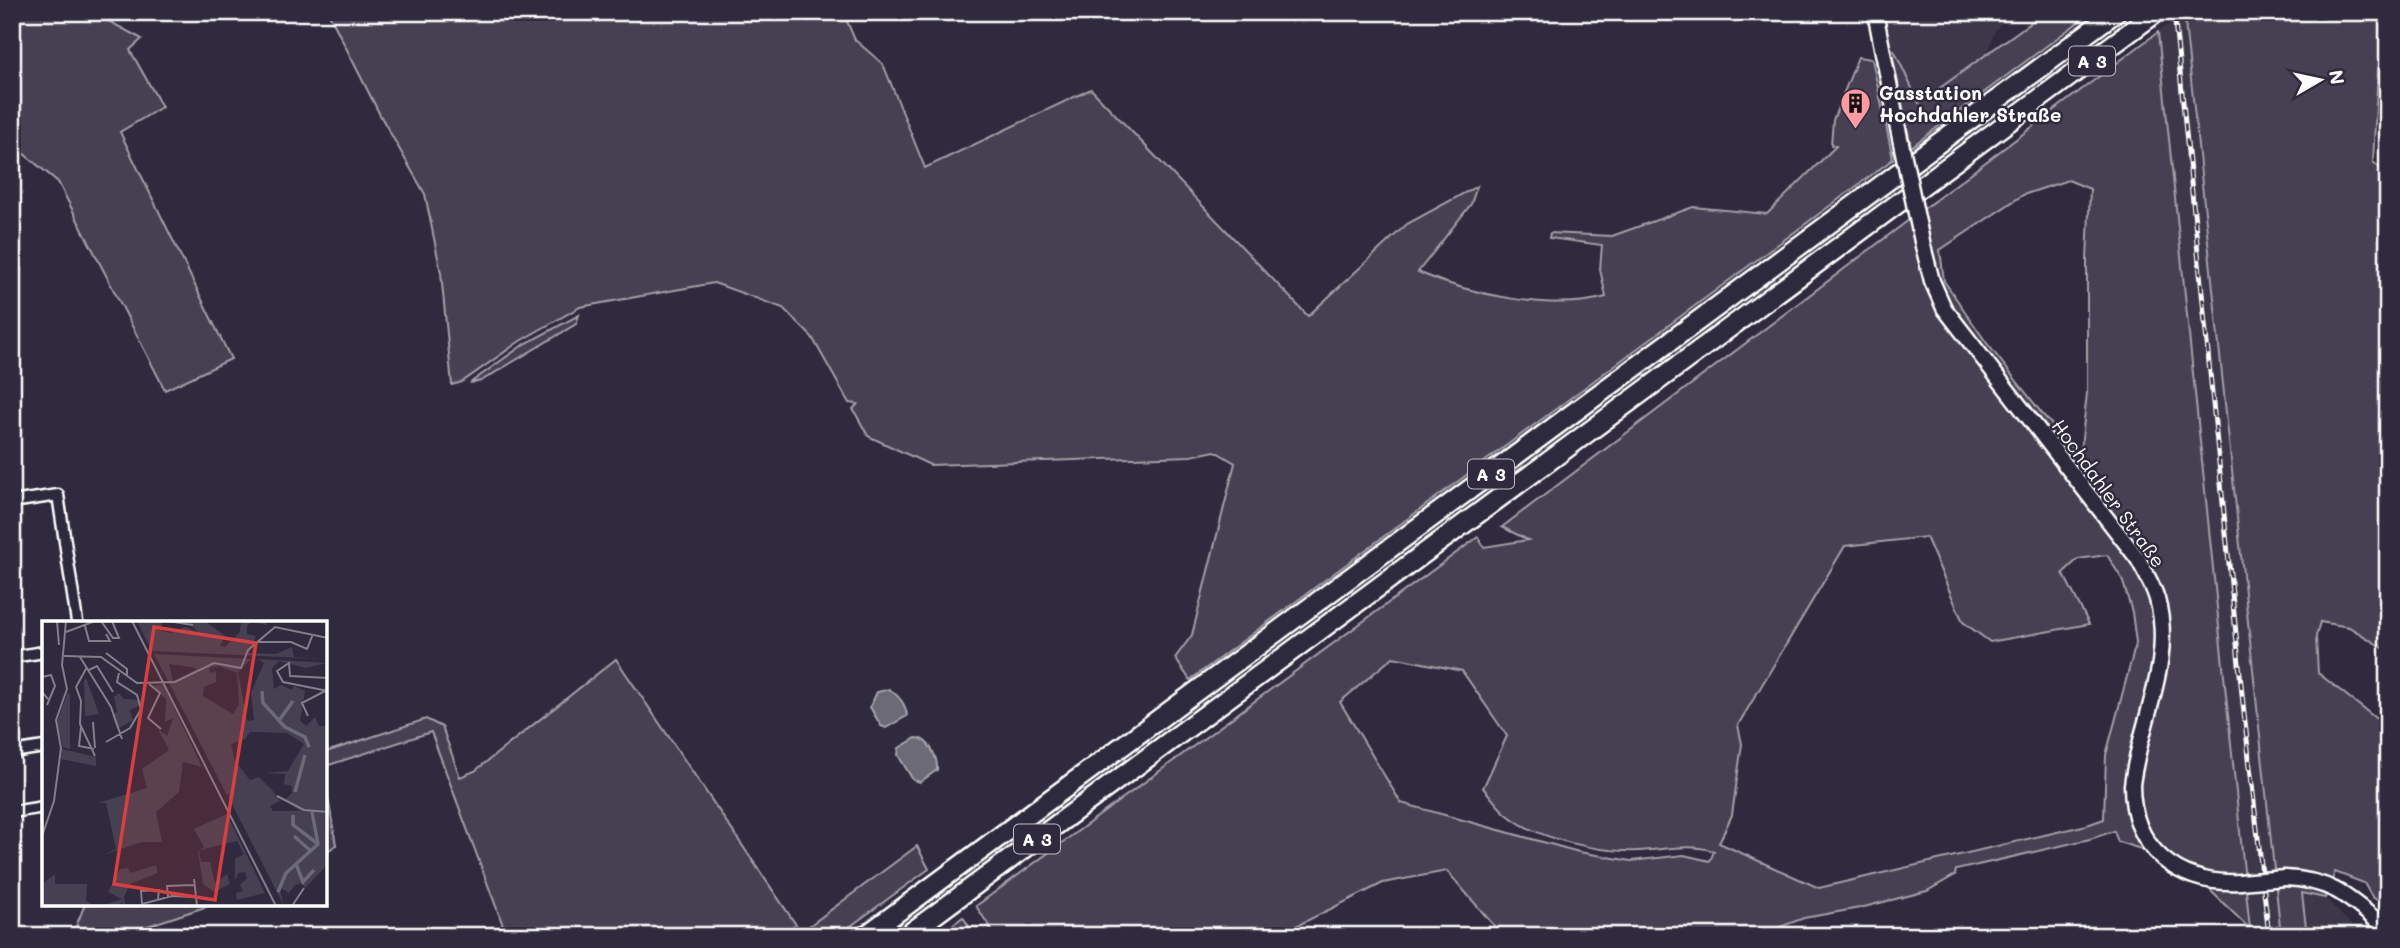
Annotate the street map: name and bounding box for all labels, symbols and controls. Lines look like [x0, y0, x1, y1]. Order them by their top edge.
road number: A 3 [2069, 46, 2115, 76]
north arrow [2284, 46, 2354, 116]
text: N [2324, 68, 2351, 86]
place label: Gasstation Hochdahler Straße [1879, 80, 2061, 127]
building icon: Gasstation Hochdahler Straße [1839, 86, 1873, 130]
street label: Hochdahler Straße [2047, 414, 2171, 572]
road number: A 3 [1468, 460, 1514, 488]
inset map [42, 621, 327, 906]
road number: A 3 [1014, 824, 1060, 854]

